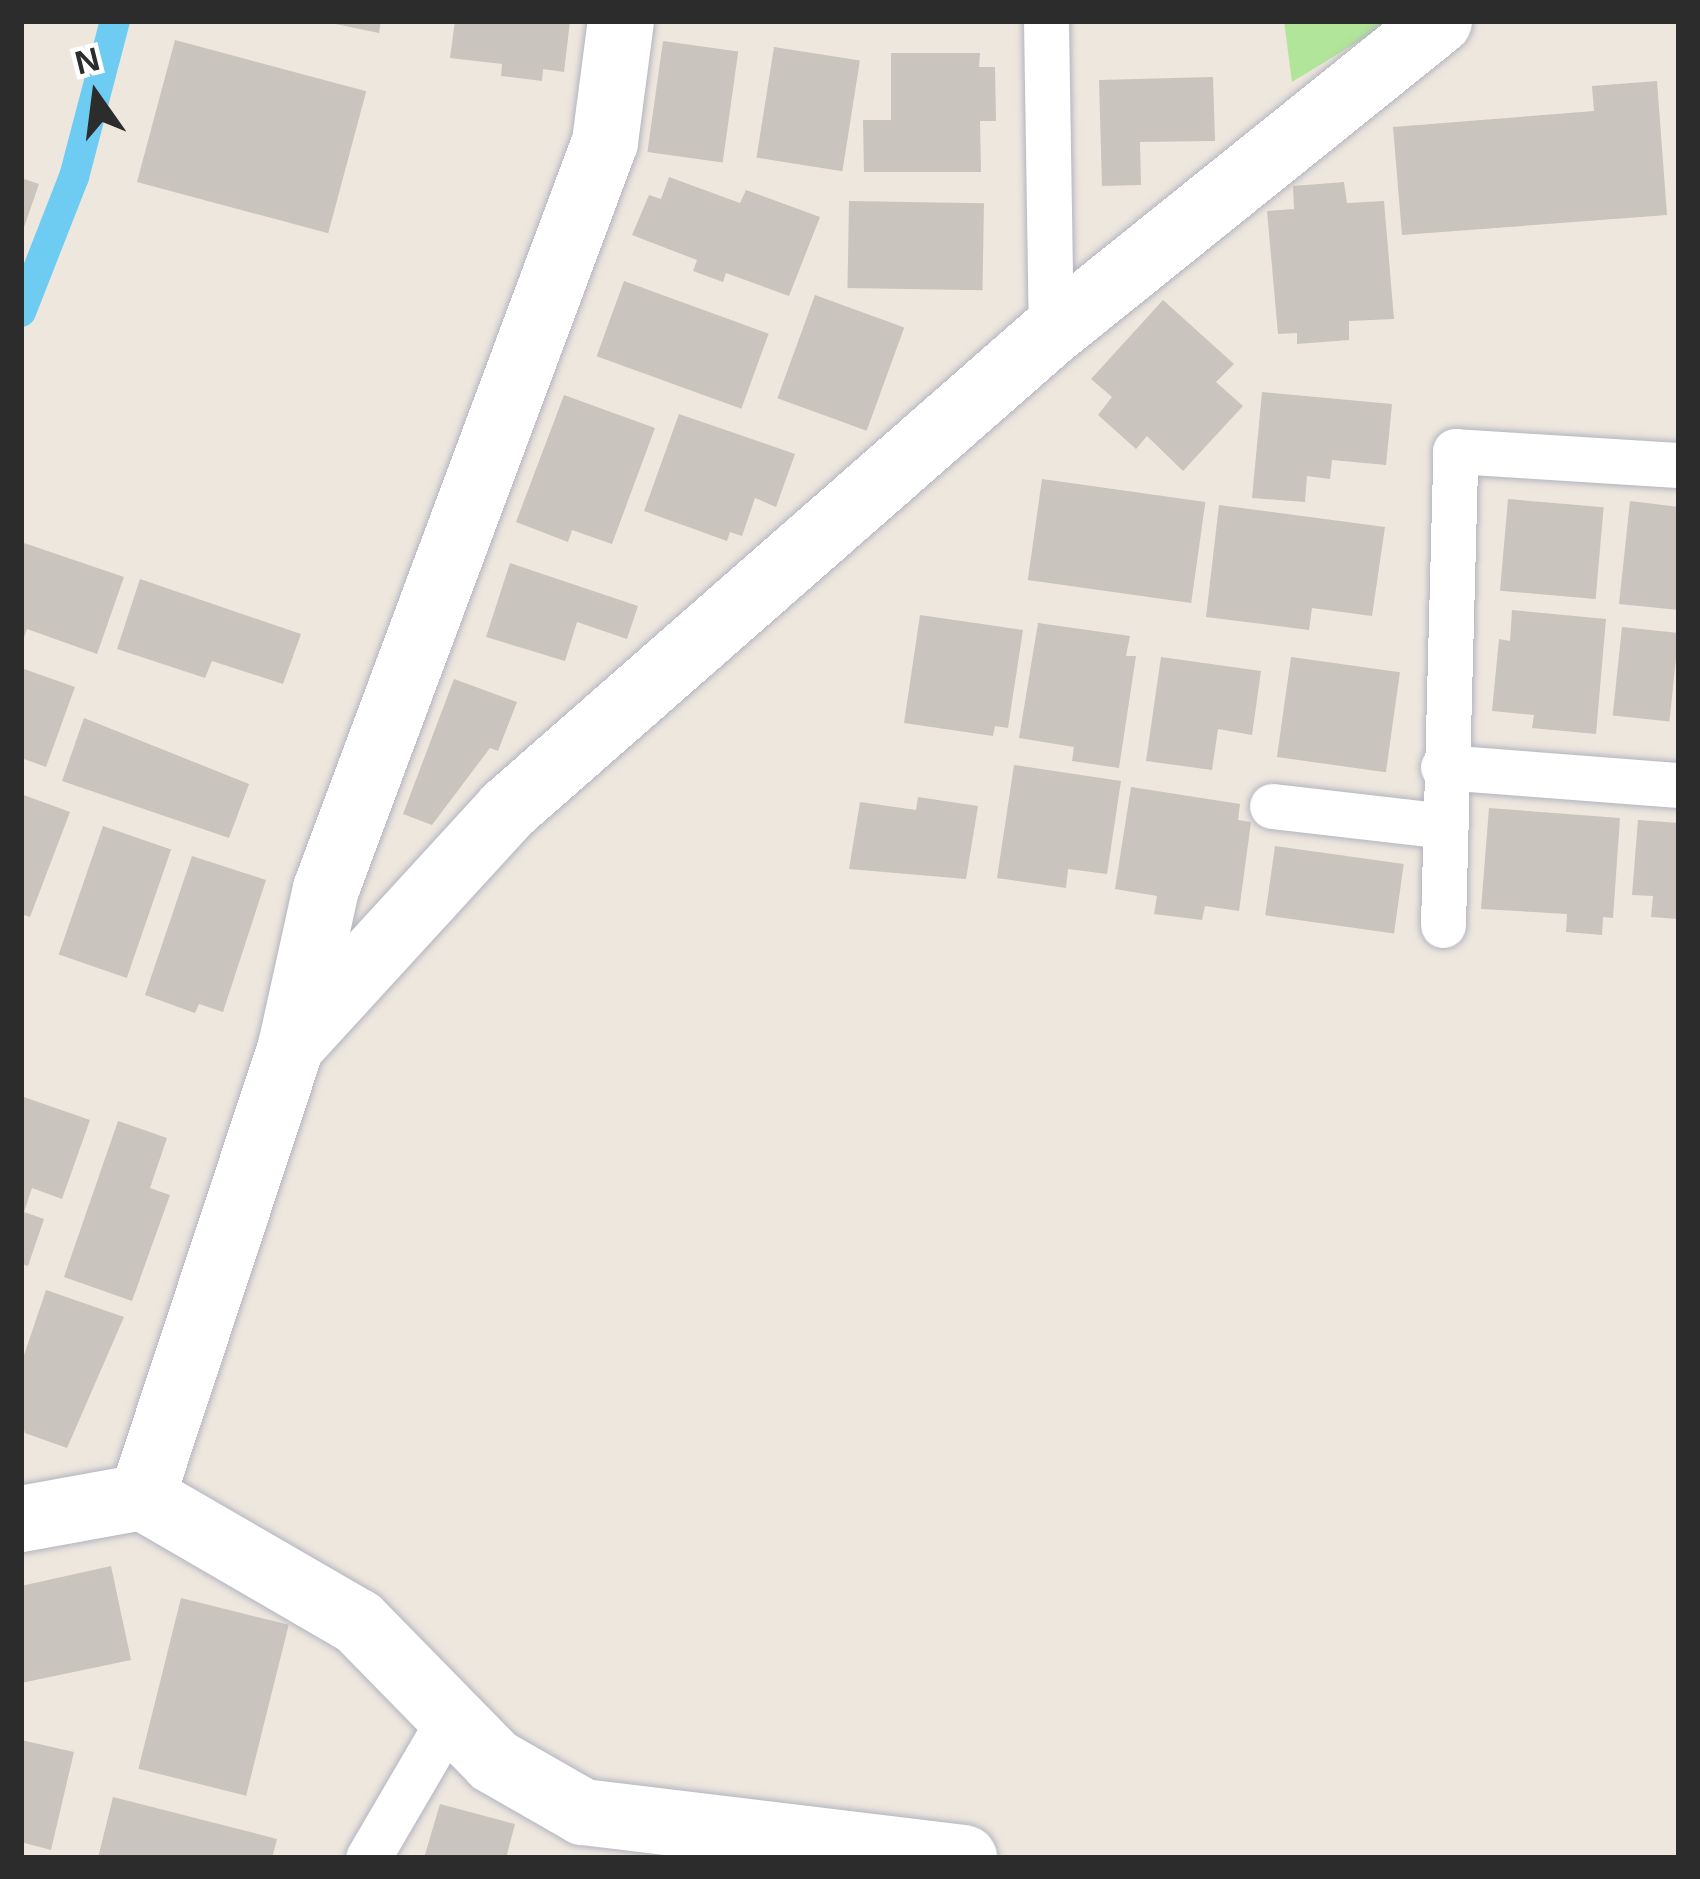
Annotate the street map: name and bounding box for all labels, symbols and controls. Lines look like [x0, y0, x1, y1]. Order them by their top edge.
north arrow [36, 36, 156, 156]
text: N [71, 40, 103, 81]

